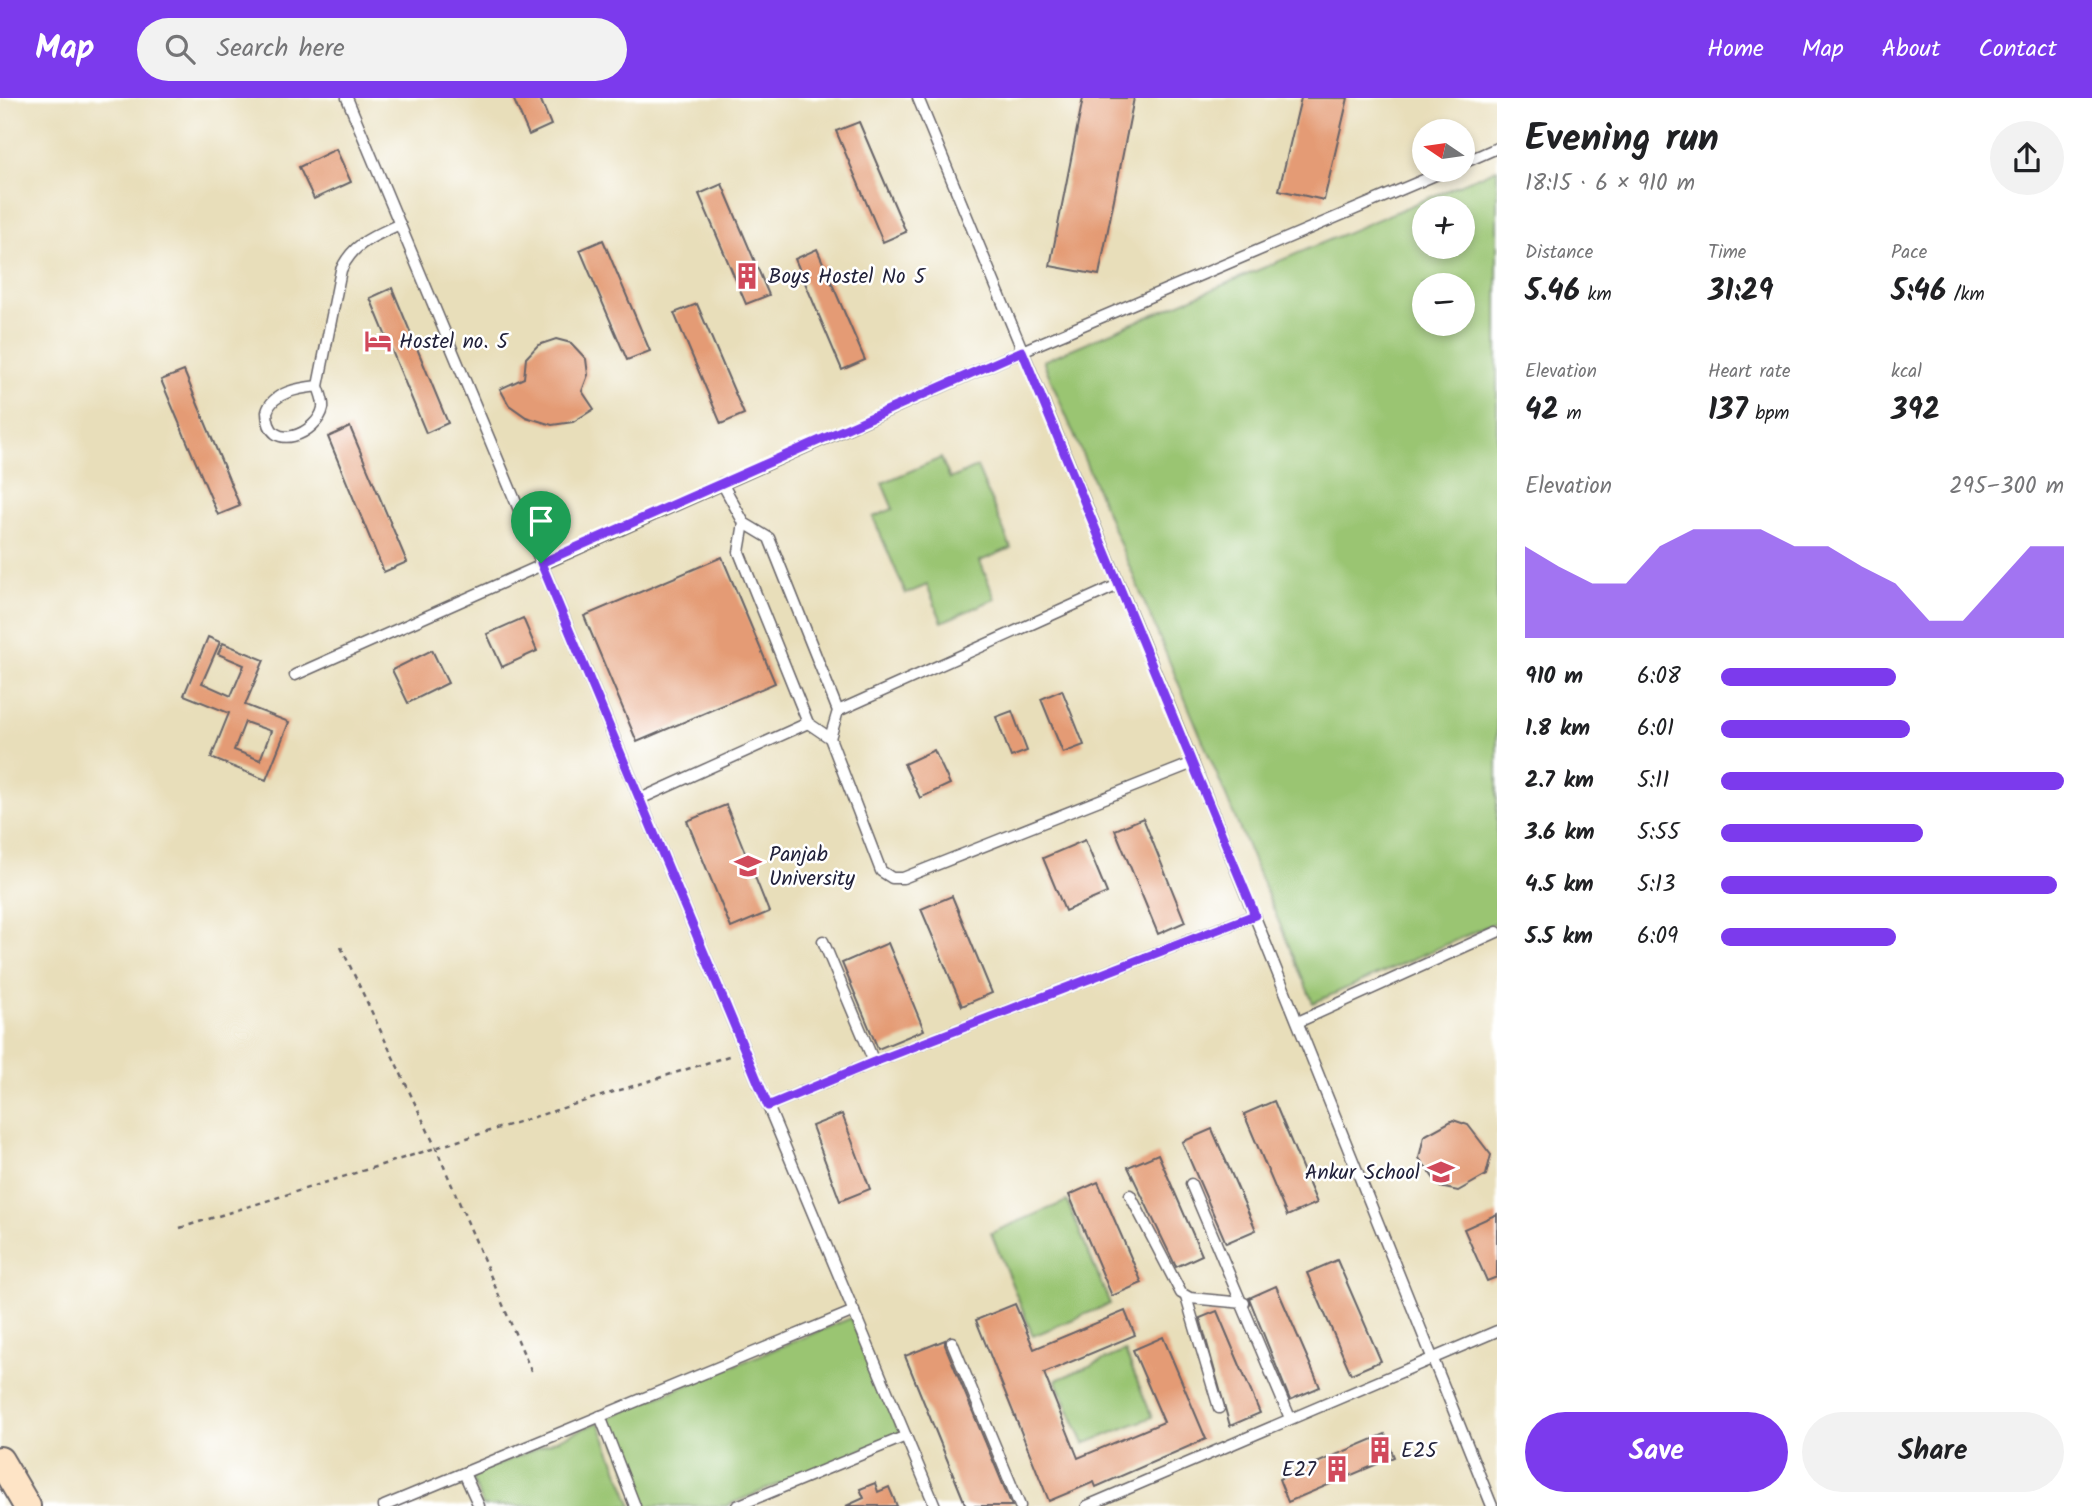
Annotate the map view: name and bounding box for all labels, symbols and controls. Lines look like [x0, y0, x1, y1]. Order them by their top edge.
search box [137, 18, 627, 81]
text: Map [35, 23, 95, 76]
text: Search here [217, 28, 345, 70]
icon: search [161, 30, 199, 68]
text: Home [1707, 30, 1764, 69]
text: Map [1802, 30, 1844, 69]
text: About [1882, 30, 1940, 69]
text: Contact [1978, 30, 2057, 69]
text: Evening run [1525, 110, 1719, 170]
north arrow [1412, 119, 1475, 182]
map controls [1412, 119, 1475, 336]
button: share [1990, 121, 2064, 195]
text: 18:15 · 6 × 910 m [1525, 166, 1695, 202]
button: + [1412, 196, 1475, 259]
text: Distance [1525, 238, 1593, 268]
text: Time [1708, 238, 1746, 268]
text: Pace [1891, 238, 1927, 268]
building icon: Boys Hostel No 5 [732, 261, 762, 291]
place label: Boys Hostel No 5 [768, 261, 927, 294]
text: 5.46 [1525, 268, 1580, 316]
text: 31:29 [1708, 268, 1774, 316]
text: 5:46 [1891, 268, 1946, 316]
button: − [1412, 273, 1475, 336]
text: km [1580, 280, 1612, 310]
text: /km [1946, 280, 1985, 310]
hotel icon: Hostel no. 5 [363, 326, 393, 356]
place label: Hostel no. 5 [399, 326, 510, 359]
text: Elevation [1525, 357, 1597, 387]
text: Heart rate [1708, 357, 1791, 387]
text: kcal [1891, 357, 1922, 387]
text: 42 [1525, 387, 1559, 435]
text: 137 [1708, 387, 1748, 435]
text: 392 [1891, 387, 1940, 435]
text: m [1559, 399, 1582, 429]
text: bpm [1748, 399, 1789, 429]
text: Elevation [1525, 469, 1612, 505]
text: 295–300 m [1949, 469, 2064, 505]
pin [511, 491, 571, 563]
icon: arrive [522, 502, 560, 540]
text: 910 m [1525, 659, 1583, 695]
text: 6:08 [1637, 659, 1681, 695]
text: 1.8 km [1525, 711, 1590, 747]
text: 6:01 [1637, 711, 1674, 747]
text: 2.7 km [1525, 763, 1594, 799]
text: 5:11 [1637, 763, 1669, 799]
text: 3.6 km [1525, 815, 1595, 851]
text: 5:55 [1637, 815, 1680, 851]
place label: Panjab University [769, 839, 855, 896]
school or university icon: Panjab University [733, 851, 763, 881]
text: 4.5 km [1525, 867, 1594, 903]
text: 5:13 [1637, 867, 1675, 903]
text: 5.5 km [1525, 919, 1593, 955]
text: 6:09 [1637, 919, 1678, 955]
place label: Ankur School [1305, 1157, 1420, 1190]
school or university icon: Ankur School [1426, 1157, 1456, 1187]
button: Save [1525, 1412, 1788, 1492]
button: Share [1802, 1412, 2064, 1492]
building icon: E25 [1365, 1435, 1395, 1465]
place label: E25 [1401, 1435, 1438, 1468]
place label: E27 [1282, 1454, 1317, 1487]
building icon: E27 [1322, 1454, 1352, 1484]

